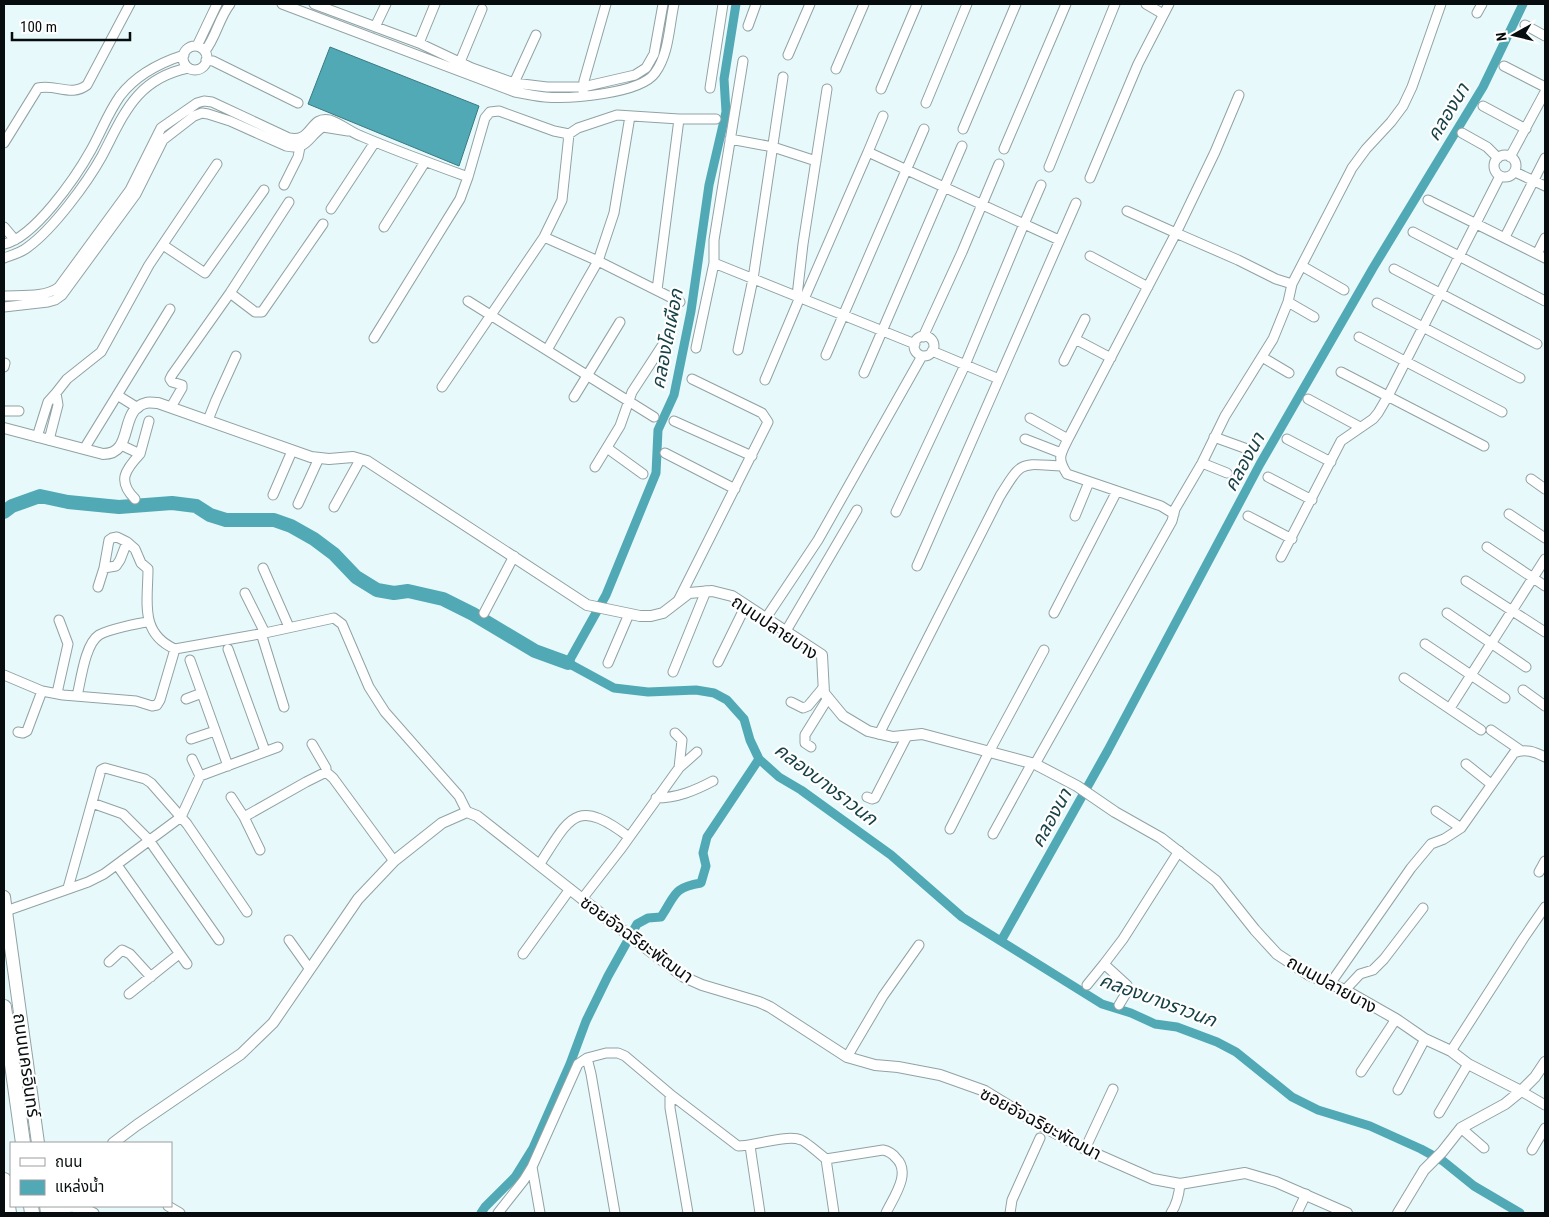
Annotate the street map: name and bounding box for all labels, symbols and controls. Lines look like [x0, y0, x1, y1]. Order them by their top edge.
scale bar [12, 10, 130, 42]
north arrow [1489, 10, 1539, 60]
text: 100 m [20, 18, 57, 36]
text: N [1493, 31, 1510, 42]
water label: คลองนา [1422, 78, 1475, 145]
water label: คลองโคเผือก [646, 287, 688, 391]
water label: คลองนา [1219, 428, 1270, 495]
street label: ถนนปลายบาง [728, 590, 822, 664]
water label: คลองบางราวนก [770, 738, 882, 830]
water label: คลองนา [1026, 784, 1077, 851]
street label: ซอยอัจฉริยะพัฒนา [576, 891, 698, 987]
street label: ถนนปลายบาง [1283, 951, 1381, 1017]
water label: คลองบางราวนก [1097, 968, 1220, 1032]
street label: ถนนนครอินทร์ [9, 1012, 45, 1119]
street label: ซอยอัจฉริยะพัฒนา [977, 1082, 1105, 1164]
legend [10, 1142, 172, 1207]
text: ถนน [55, 1153, 82, 1171]
text: แหล่งน้ำ [55, 1176, 104, 1196]

